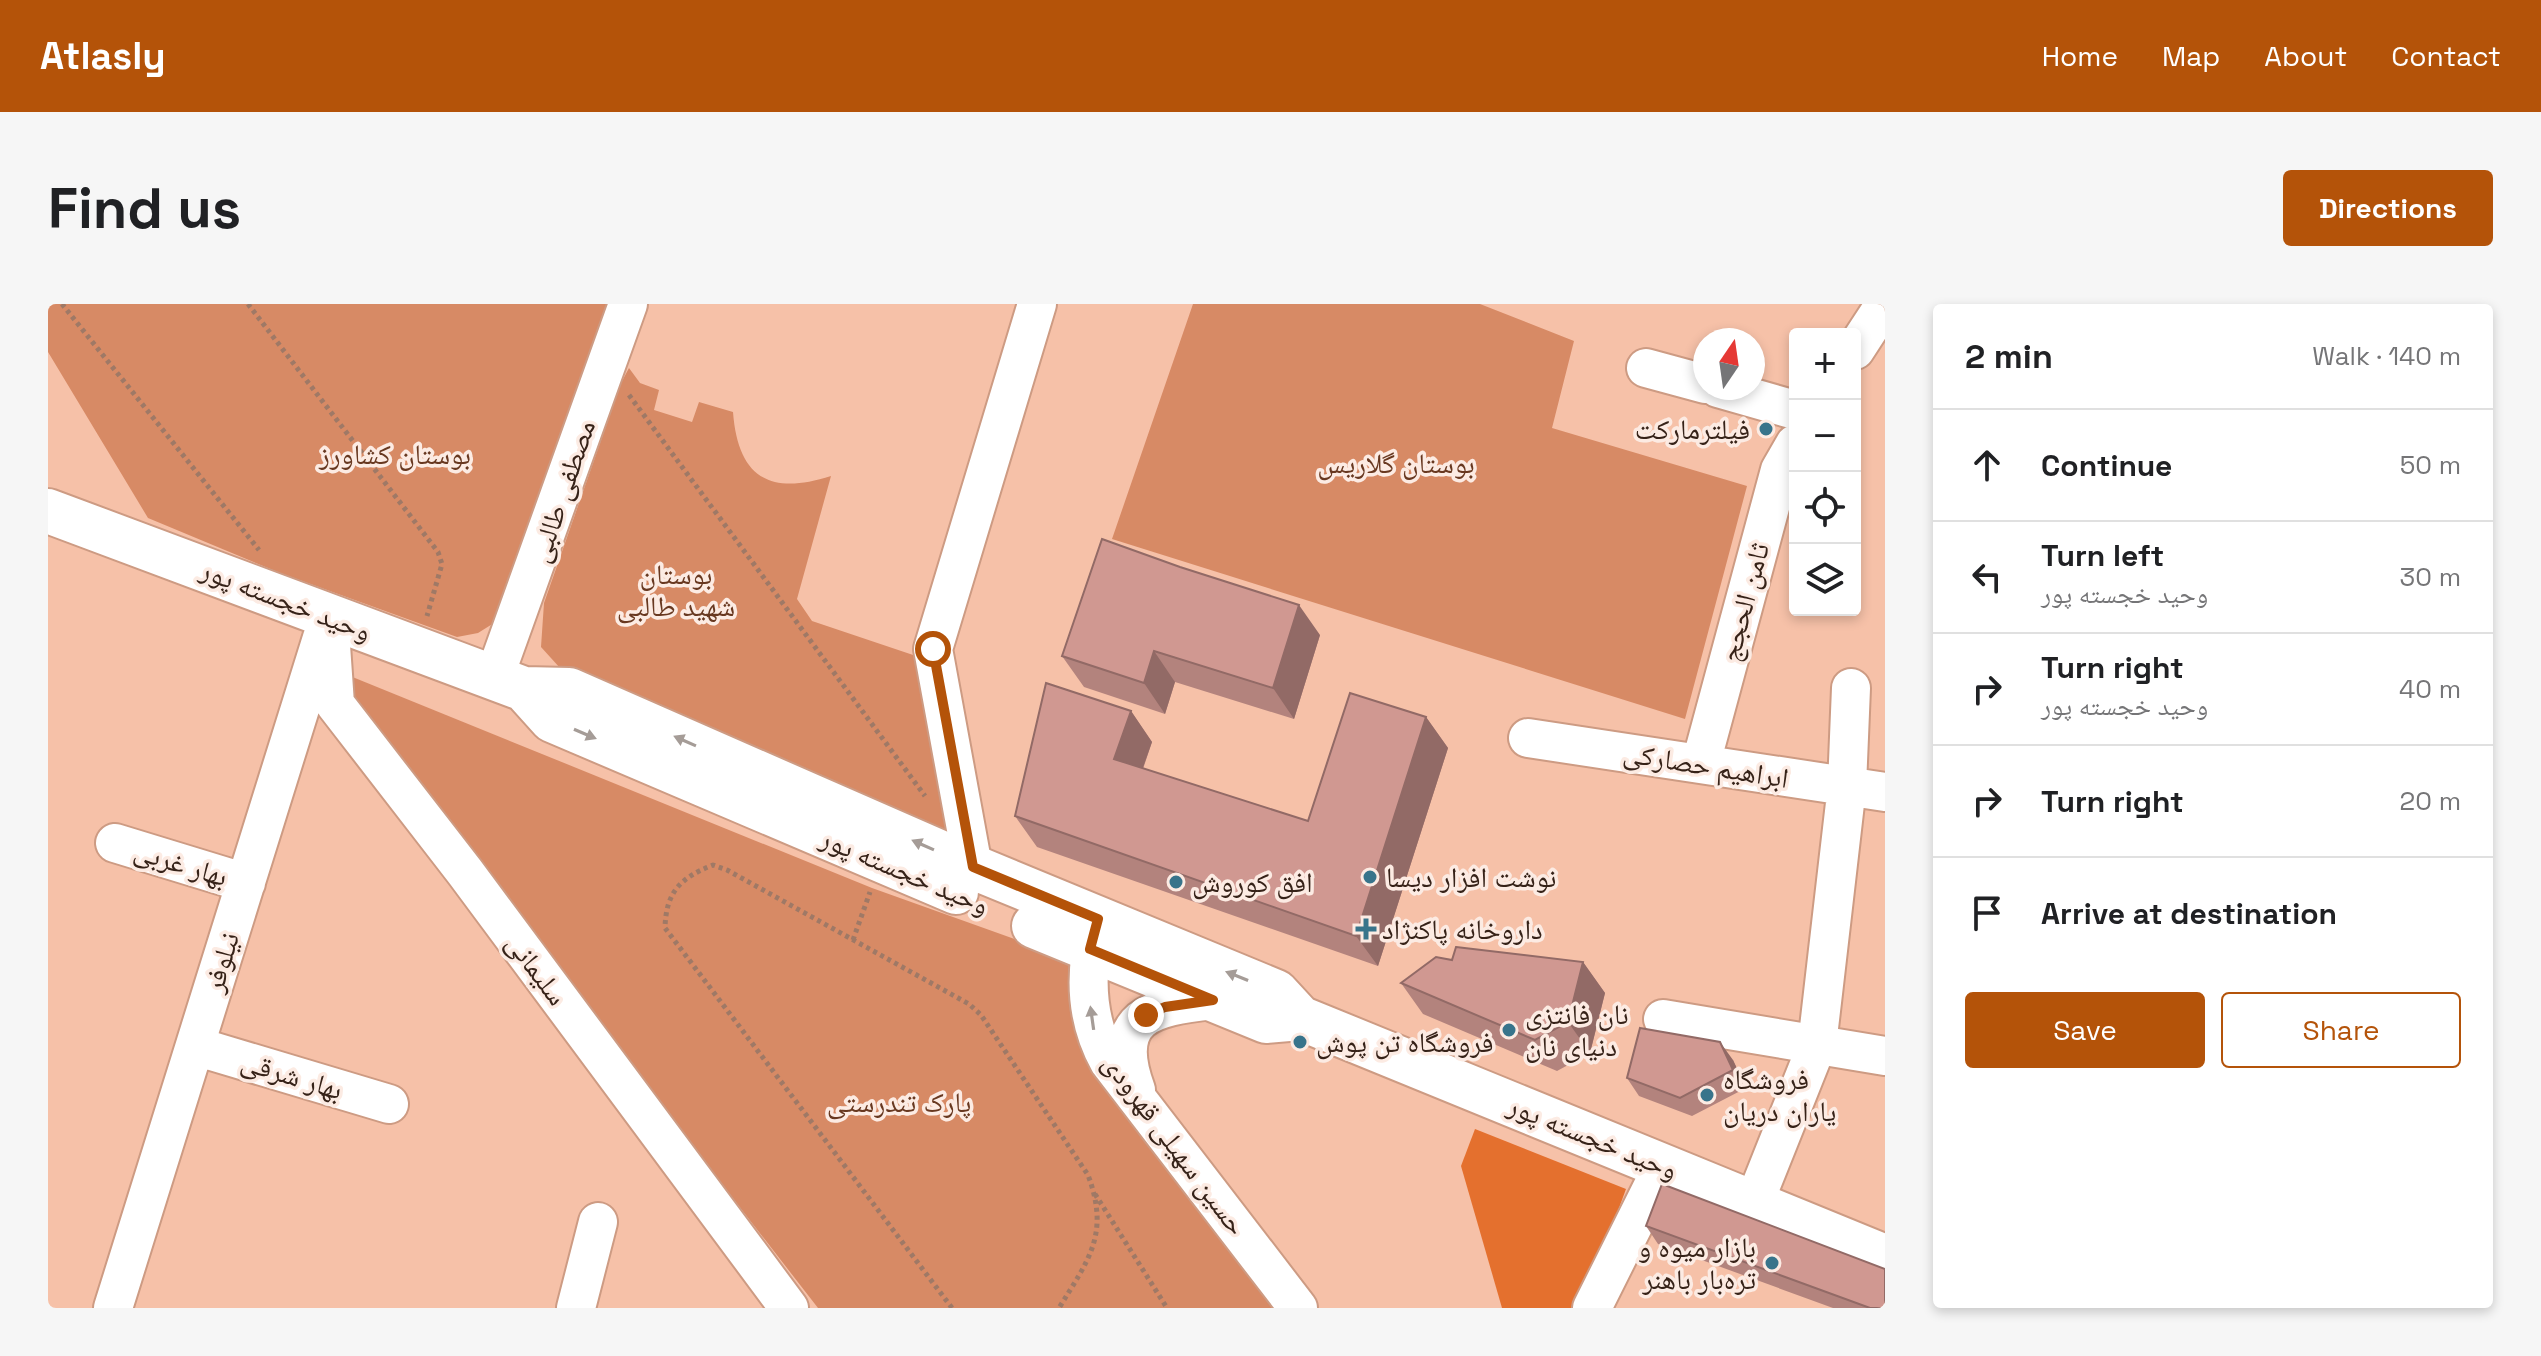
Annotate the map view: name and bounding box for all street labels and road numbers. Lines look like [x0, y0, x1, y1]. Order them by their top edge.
street label: مصطفی طالبی [521, 415, 603, 567]
street label: ثامن الحجج [1711, 538, 1777, 665]
street label: وحید خجسته پور [195, 551, 376, 649]
street label: ابراهیم حصارکی [1621, 734, 1791, 797]
street label: وحید خجسته پور [814, 819, 995, 923]
street label: بهار غربی [130, 832, 232, 894]
street label: سلیمانی [498, 926, 576, 1012]
street label: نیلوفر [195, 928, 247, 997]
street label: بهار شرقی [237, 1043, 347, 1107]
street label: حسین سهیلی قهرودی [1095, 1046, 1255, 1242]
street label: وحید خجسته پور [1502, 1086, 1683, 1187]

